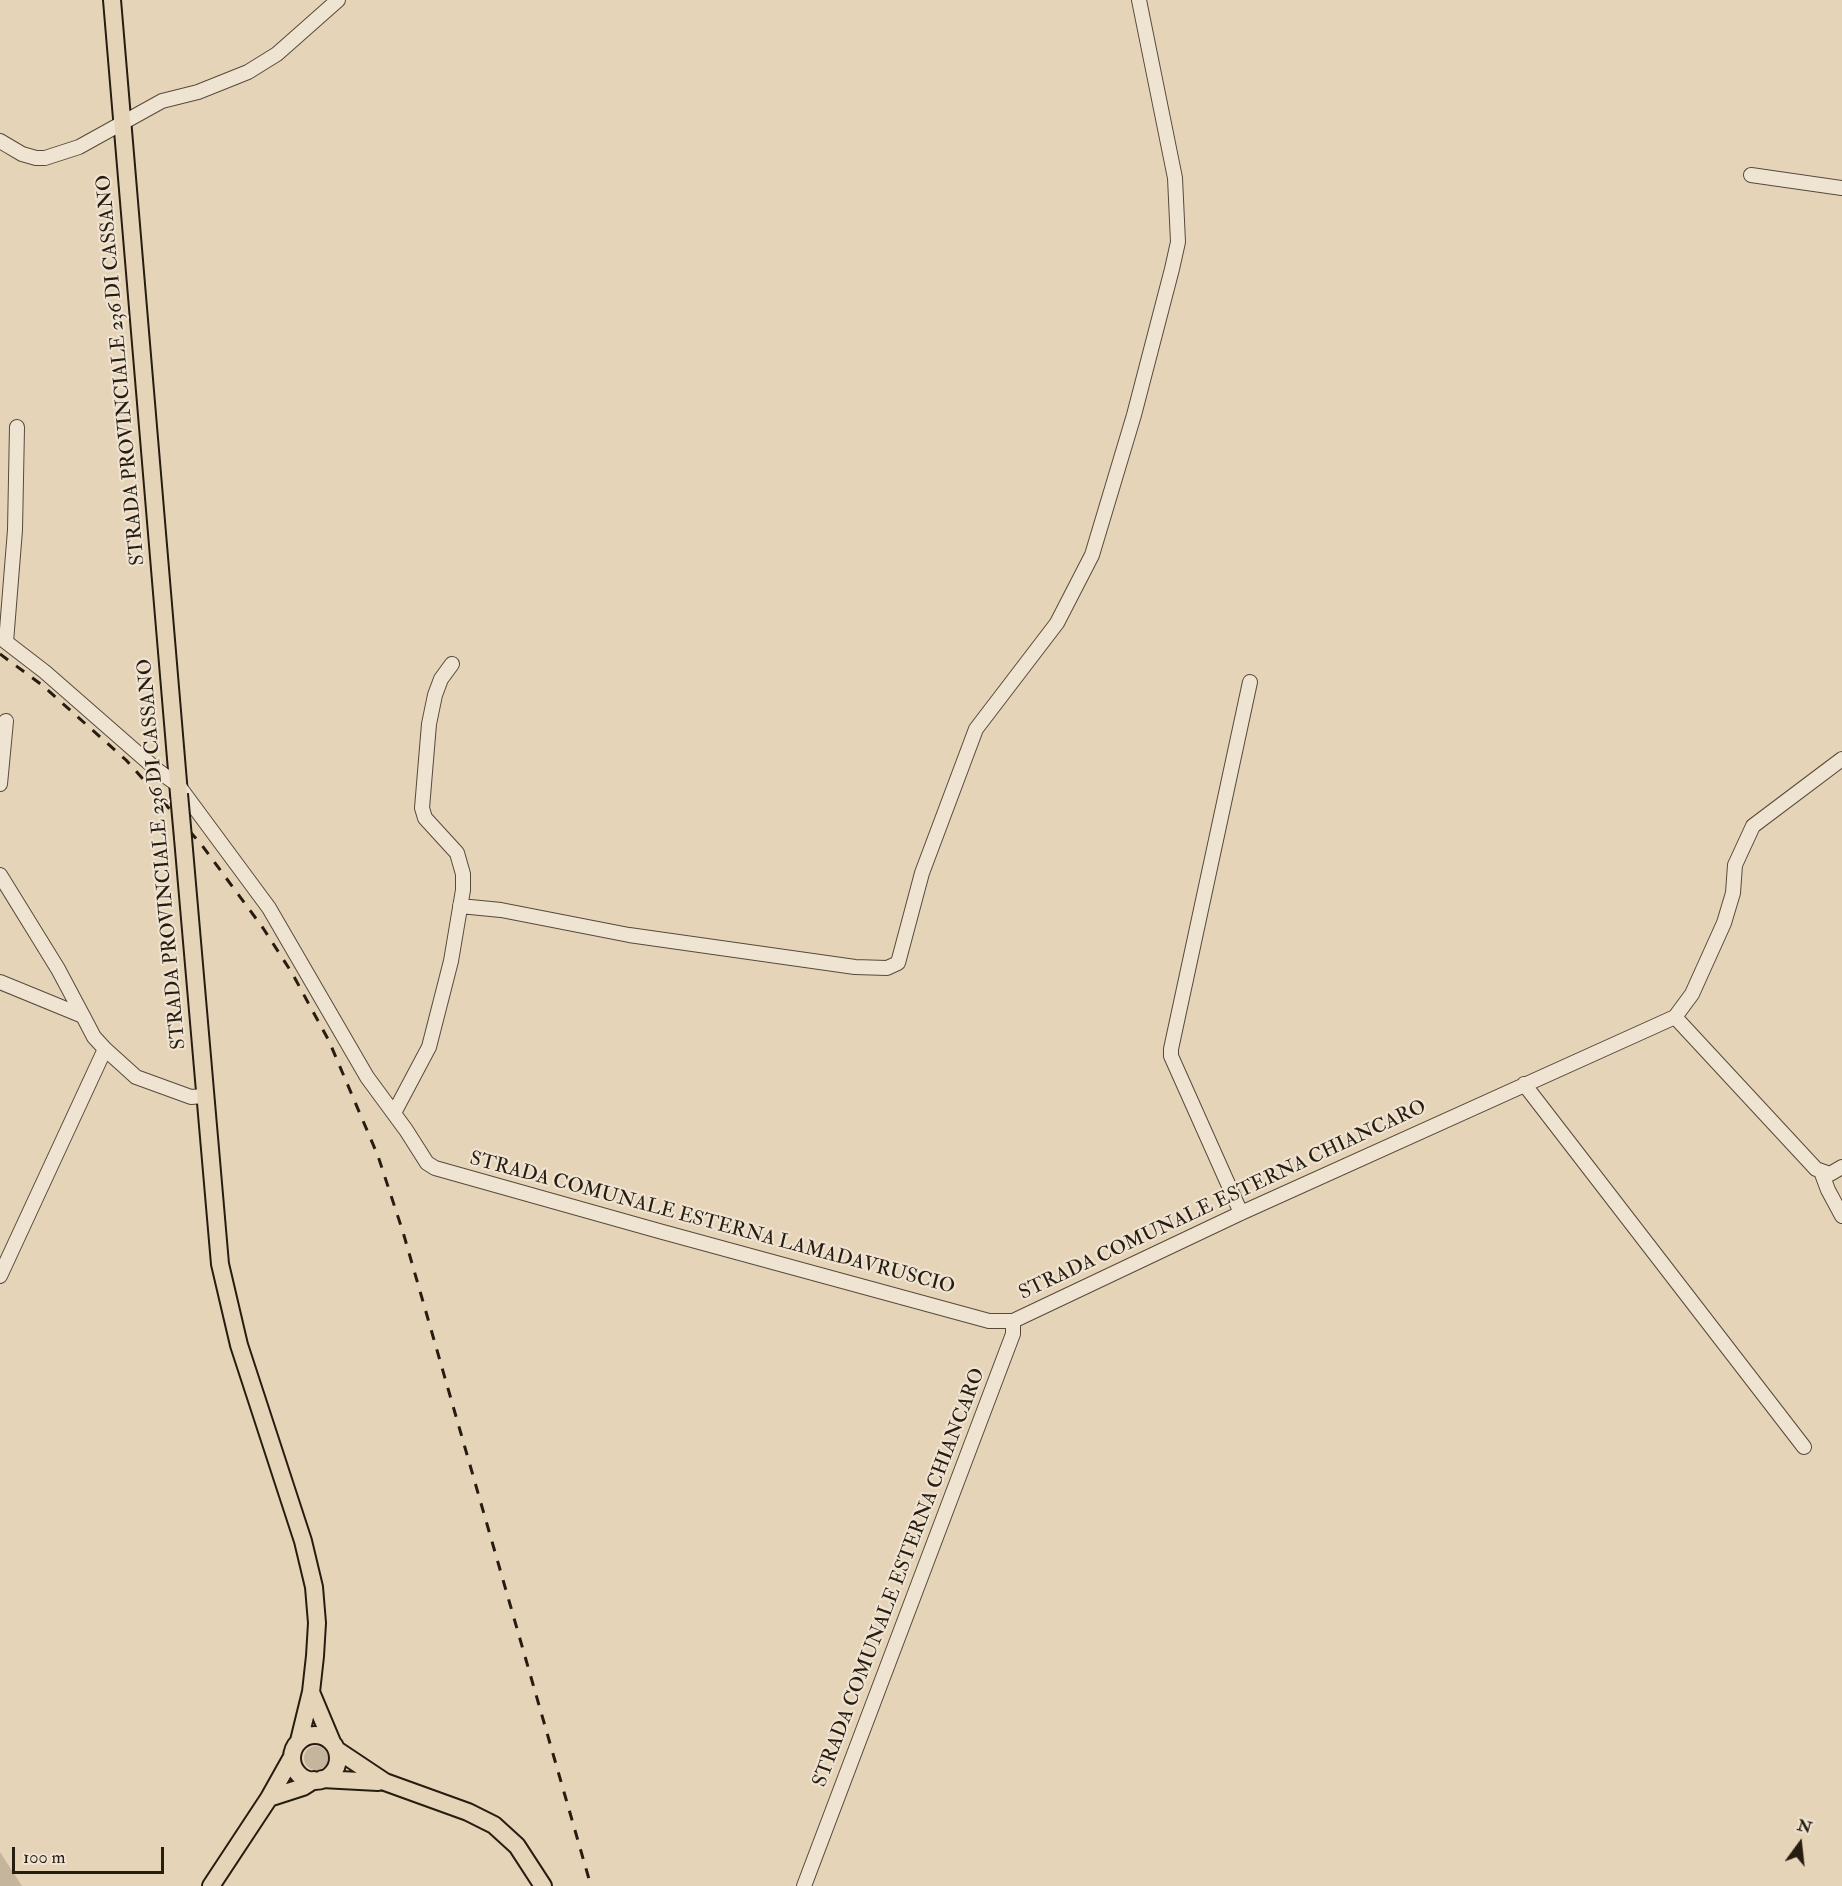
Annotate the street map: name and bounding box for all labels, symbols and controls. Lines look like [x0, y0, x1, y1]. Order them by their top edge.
street label: STRADA PROVINCIALE 236 DI CASSANO [93, 174, 151, 566]
street label: STRADA PROVINCIALE 236 DI CASSANO [134, 658, 192, 1050]
street label: STRADA COMUNALE ESTERNA CHIANCARO [1016, 1096, 1430, 1306]
street label: STRADA COMUNALE ESTERNA LAMADAVRUSCIO [467, 1148, 957, 1300]
street label: STRADA COMUNALE ESTERNA CHIANCARO [809, 1365, 991, 1791]
north arrow [1770, 1814, 1830, 1874]
text: N [1795, 1815, 1814, 1838]
scale bar [15, 1835, 166, 1873]
text: 100 m [23, 1846, 66, 1869]

